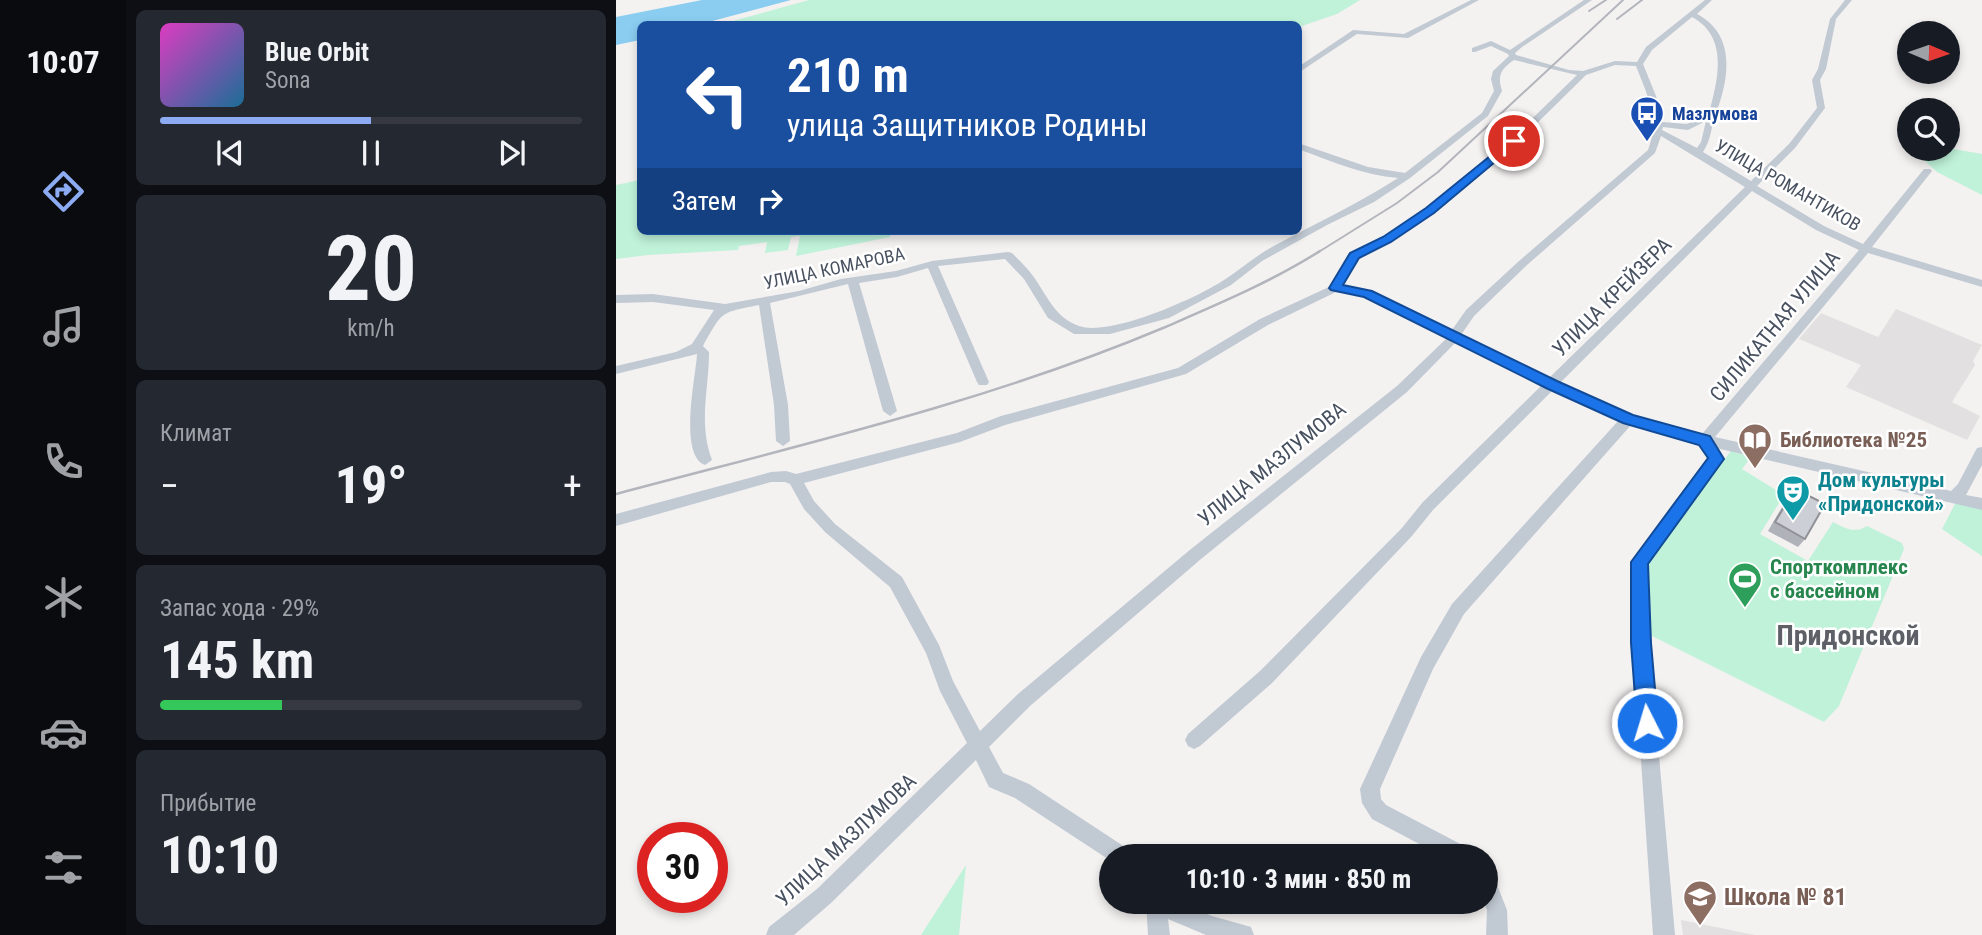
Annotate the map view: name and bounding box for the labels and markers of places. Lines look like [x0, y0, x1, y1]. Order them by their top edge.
bus stop icon: Мазлумова [1628, 94, 1666, 143]
place label: Мазлумова [1672, 103, 1758, 124]
pin [1484, 111, 1544, 171]
library icon: Библиотека №25 [1736, 421, 1774, 470]
place label: Библиотека №25 [1780, 428, 1927, 452]
place label: Дом культуры «Придонской» [1818, 468, 1945, 516]
theatre icon: Дом культуры «Придонской» [1774, 473, 1812, 522]
place label: Спорткомплекс с бассейном [1770, 555, 1908, 603]
sports icon: Спорткомплекс с бассейном [1726, 560, 1764, 609]
school or university icon: Школа № 81 [1681, 878, 1719, 927]
place label: Школа № 81 [1724, 883, 1847, 911]

